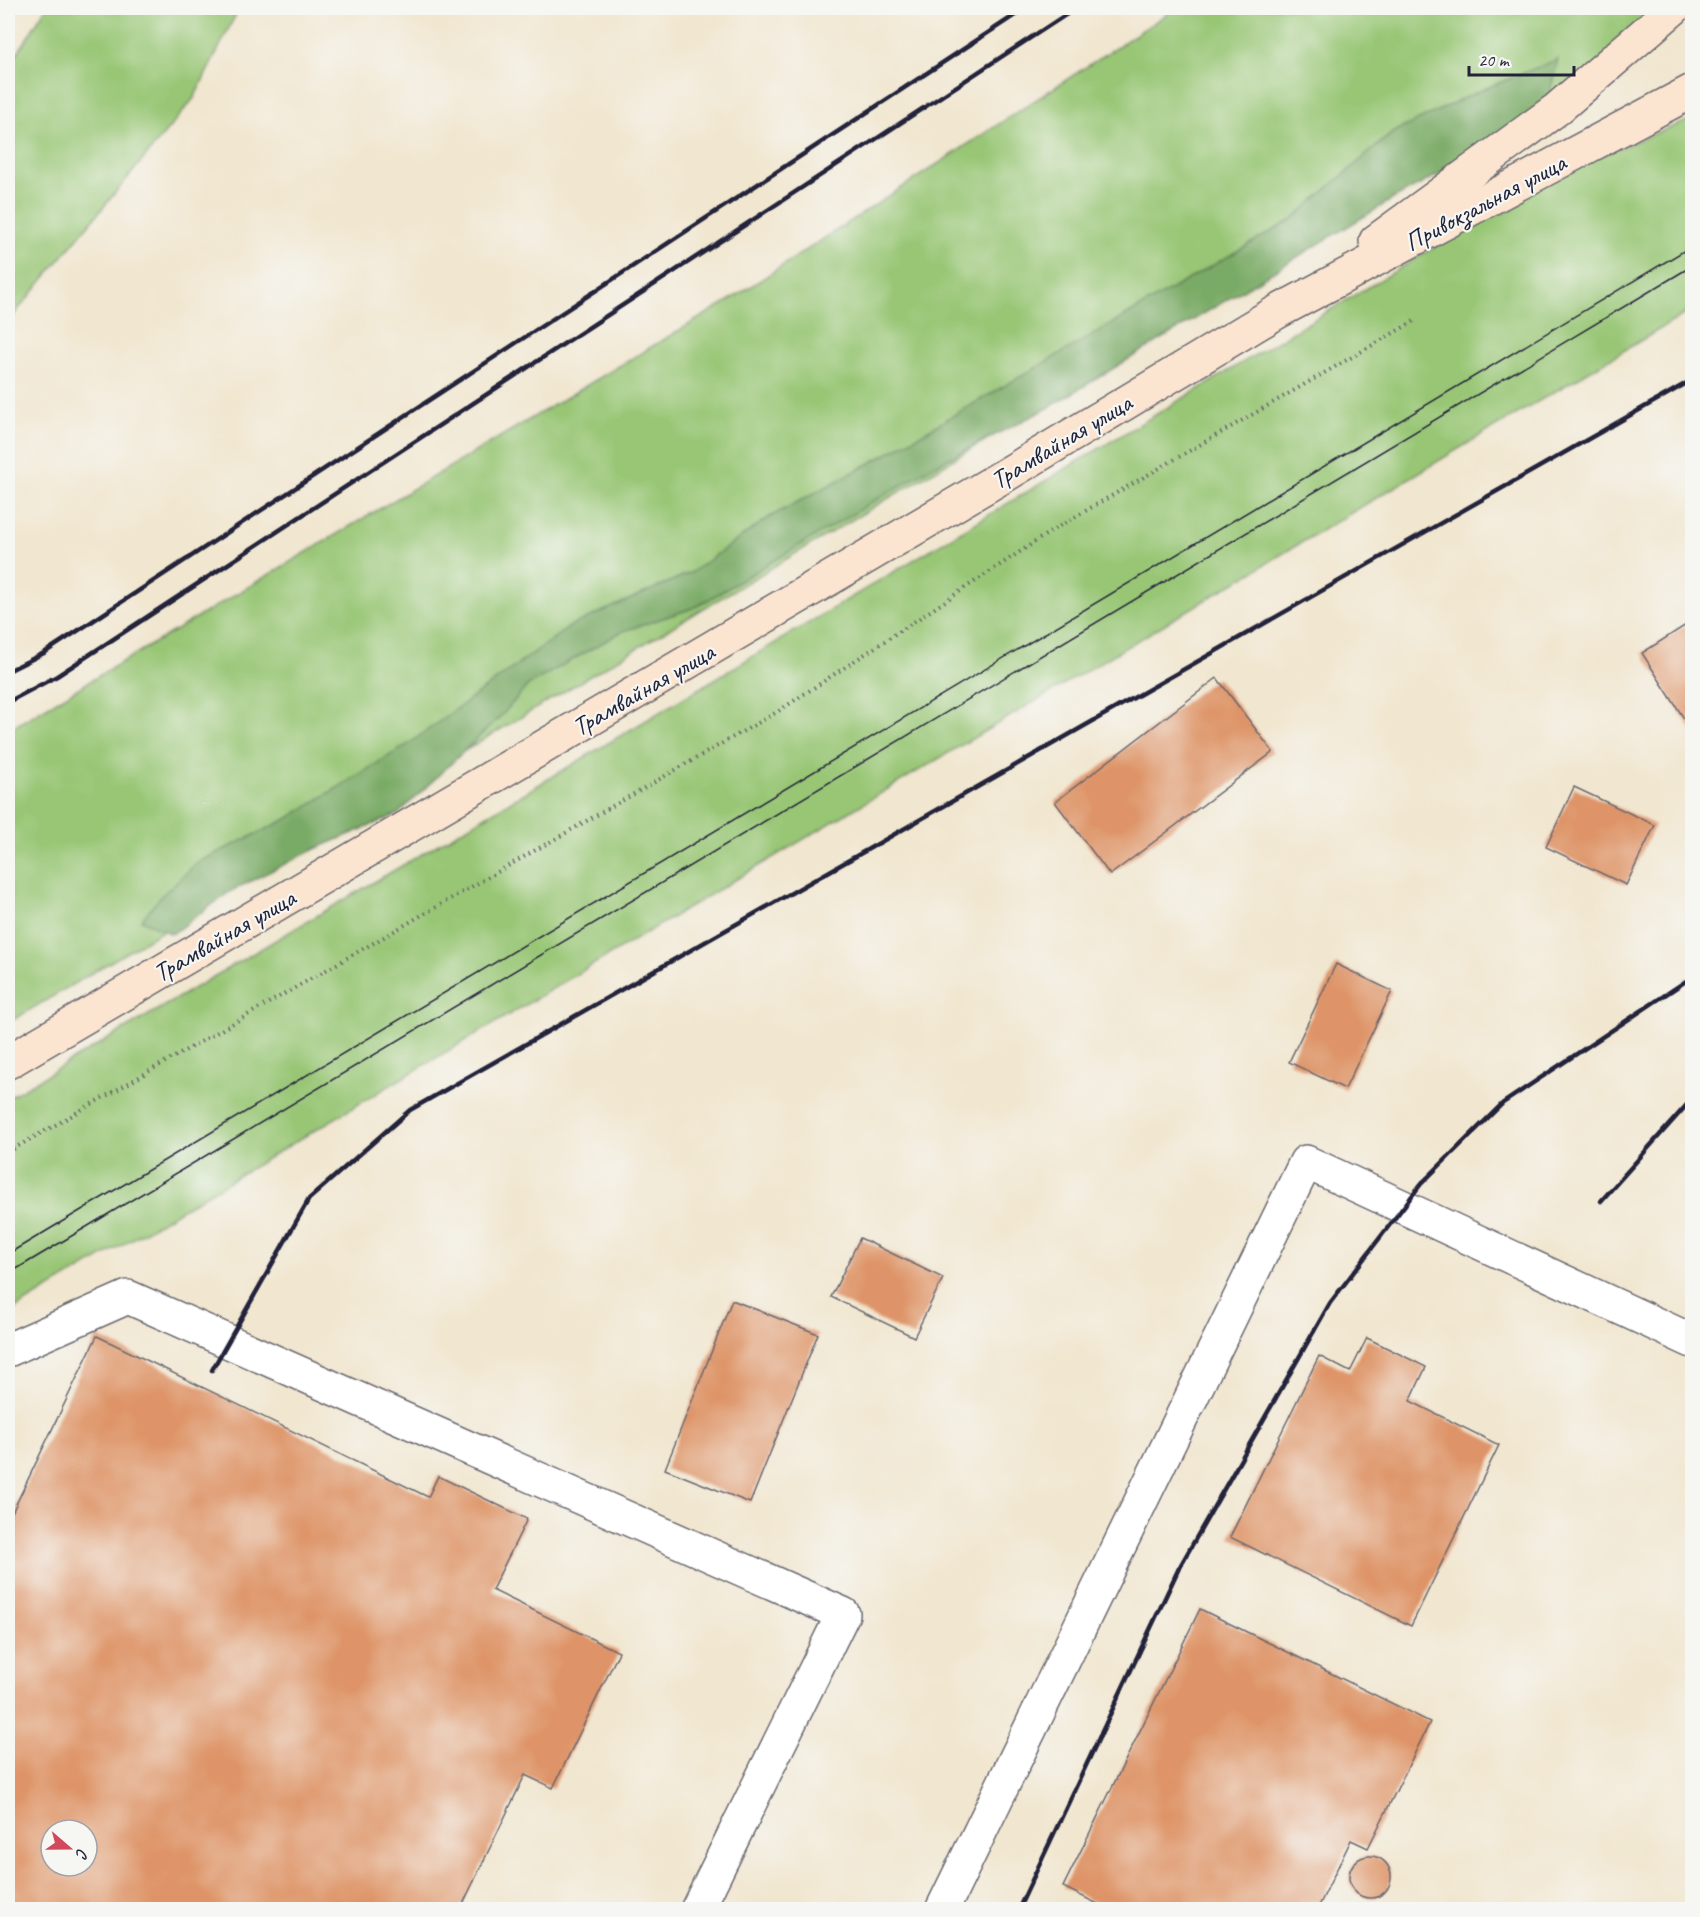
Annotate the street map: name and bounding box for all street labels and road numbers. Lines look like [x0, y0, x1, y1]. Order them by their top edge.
street label: Привокзальная улица [1399, 145, 1573, 260]
street label: Трамвайная улица [985, 386, 1139, 496]
street label: Трамвайная улица [566, 635, 722, 743]
street label: Трамвайная улица [147, 881, 303, 989]

